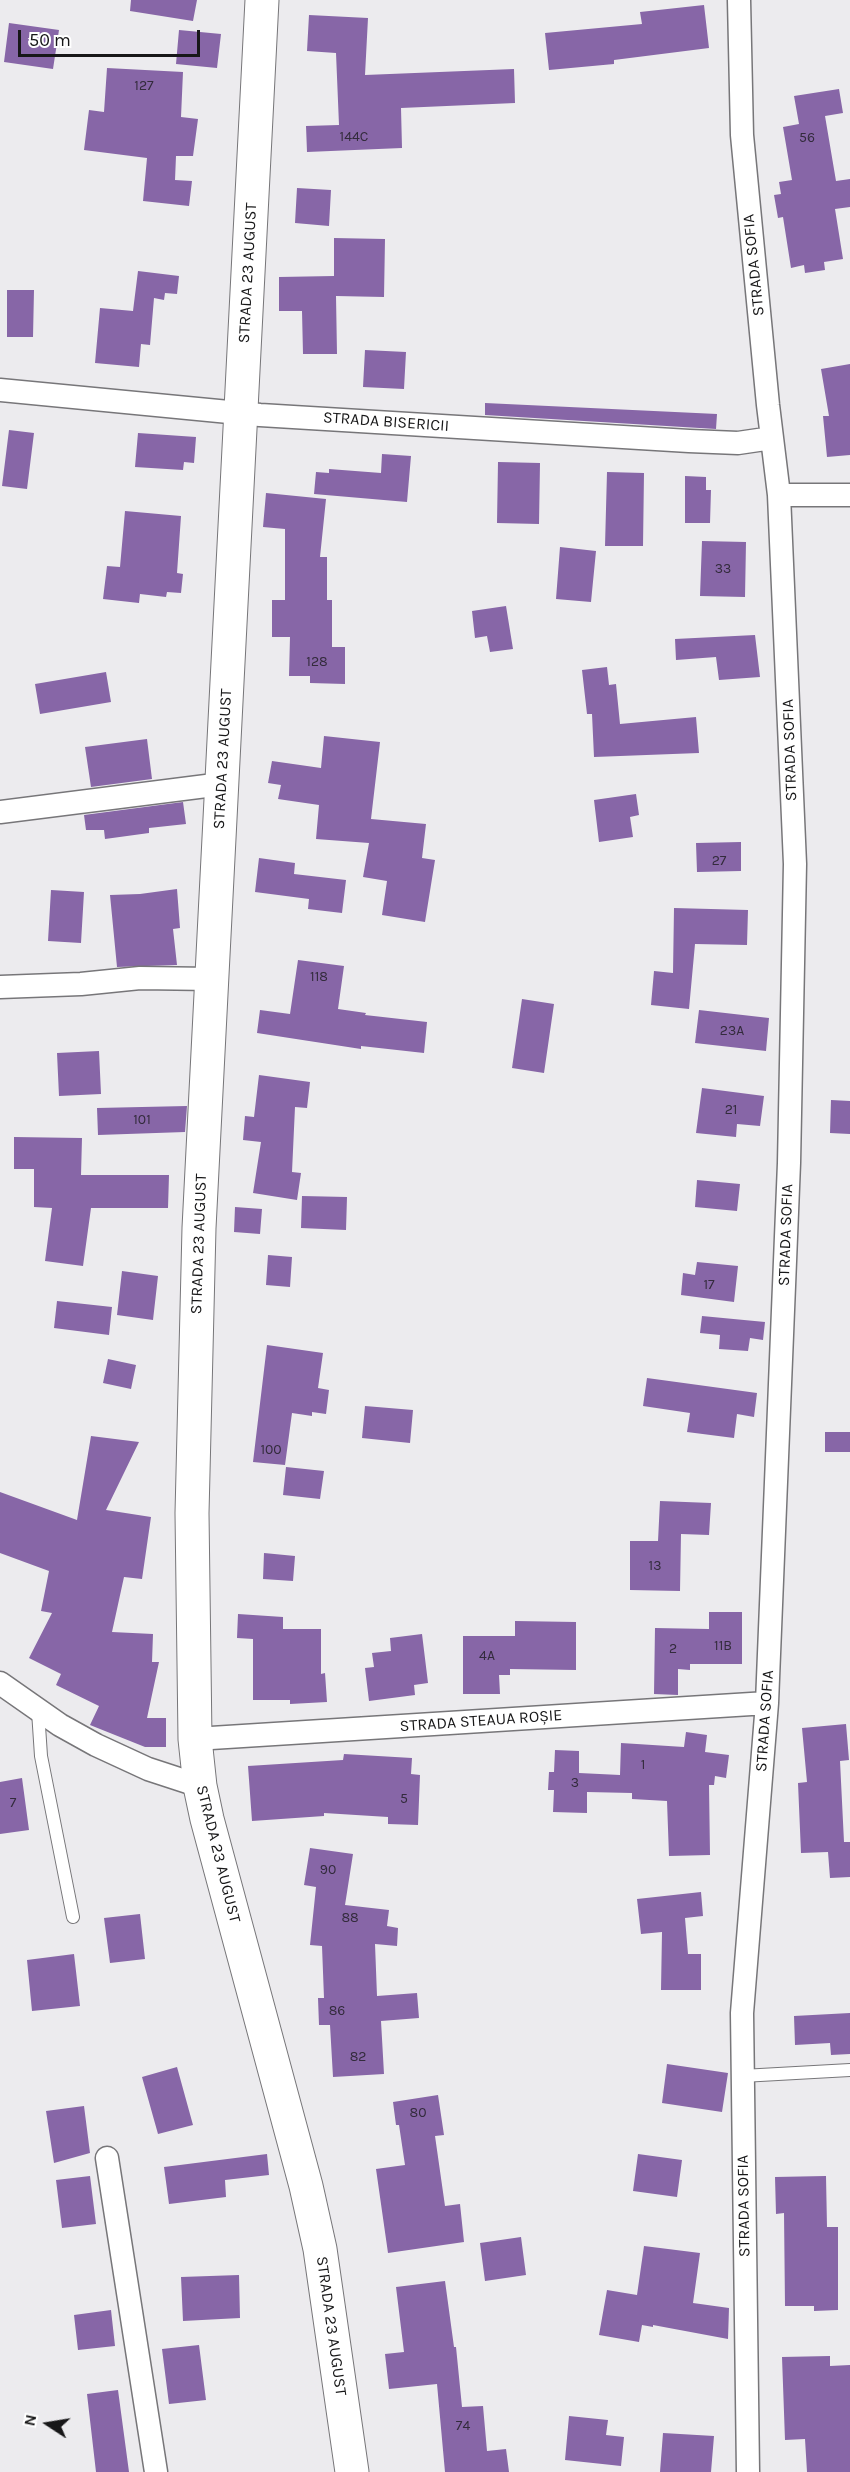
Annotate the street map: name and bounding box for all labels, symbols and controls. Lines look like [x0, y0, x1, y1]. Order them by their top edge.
scale bar [21, 18, 202, 56]
text: 50 m [29, 29, 71, 51]
house number: 127 [134, 78, 154, 94]
house number: 144C [340, 129, 368, 145]
house number: 56 [799, 130, 815, 146]
street label: STRADA 23 AUGUST [235, 202, 261, 344]
street label: STRADA SOFIA [739, 213, 769, 317]
street label: STRADA BISERICII [322, 408, 450, 436]
house number: 33 [715, 561, 731, 577]
house number: 128 [306, 654, 328, 670]
street label: STRADA 23 AUGUST [210, 688, 236, 830]
street label: STRADA SOFIA [779, 699, 801, 801]
house number: 27 [712, 853, 726, 869]
house number: 118 [310, 969, 328, 985]
house number: 23A [720, 1023, 744, 1039]
house number: 21 [725, 1102, 737, 1118]
house number: 101 [133, 1112, 151, 1128]
street label: STRADA 23 AUGUST [187, 1173, 211, 1315]
street label: STRADA SOFIA [775, 1184, 797, 1286]
house number: 17 [703, 1277, 715, 1293]
house number: 100 [260, 1442, 282, 1458]
house number: 13 [649, 1558, 661, 1574]
house number: 11B [714, 1638, 732, 1654]
house number: 2 [669, 1641, 677, 1657]
house number: 4A [479, 1648, 495, 1664]
street label: STRADA SOFIA [752, 1669, 778, 1773]
street label: STRADA STEAUA ROȘIE [399, 1706, 563, 1736]
house number: 1 [641, 1757, 645, 1773]
house number: 3 [571, 1775, 579, 1791]
street label: STRADA 23 AUGUST [192, 1783, 244, 1925]
house number: 5 [400, 1791, 408, 1807]
house number: 7 [10, 1795, 16, 1811]
house number: 90 [320, 1862, 336, 1878]
house number: 88 [341, 1910, 359, 1926]
house number: 86 [329, 2003, 345, 2019]
house number: 82 [350, 2049, 366, 2065]
house number: 80 [410, 2105, 426, 2121]
street label: STRADA SOFIA [734, 2155, 754, 2257]
street label: STRADA 23 AUGUST [312, 2255, 350, 2397]
north arrow [18, 2394, 78, 2454]
text: N [19, 2413, 40, 2428]
house number: 74 [456, 2418, 470, 2434]

